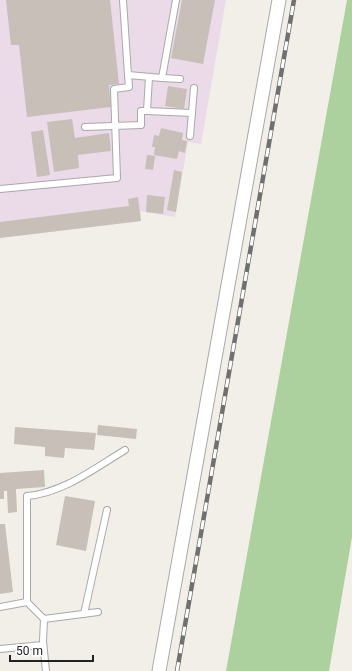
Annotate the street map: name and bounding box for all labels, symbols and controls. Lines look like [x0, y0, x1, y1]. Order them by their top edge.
scale bar [10, 637, 93, 663]
text: 50 m [16, 644, 43, 658]

